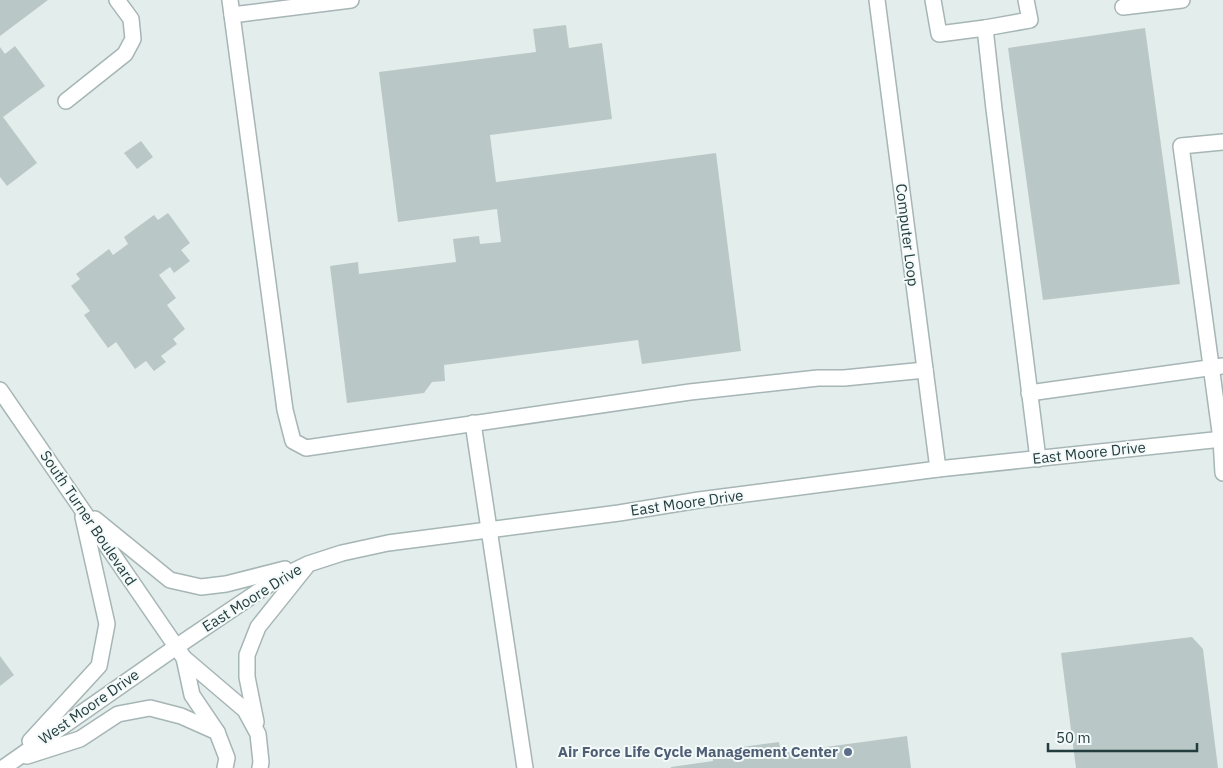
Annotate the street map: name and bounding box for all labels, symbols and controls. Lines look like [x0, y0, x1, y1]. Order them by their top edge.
street label: Computer Loop [892, 182, 923, 287]
street label: East Moore Drive [1031, 437, 1147, 468]
street label: South Turner Boulevard [36, 447, 141, 589]
street label: East Moore Drive [629, 485, 745, 520]
street label: East Moore Drive [198, 559, 305, 636]
street label: West Moore Drive [35, 665, 143, 748]
scale bar [1048, 720, 1197, 752]
text: 50 m [1056, 728, 1091, 747]
place label: Air Force Life Cycle Management Center [558, 742, 838, 761]
marker: Air Force Life Cycle Management Center [842, 746, 854, 758]

